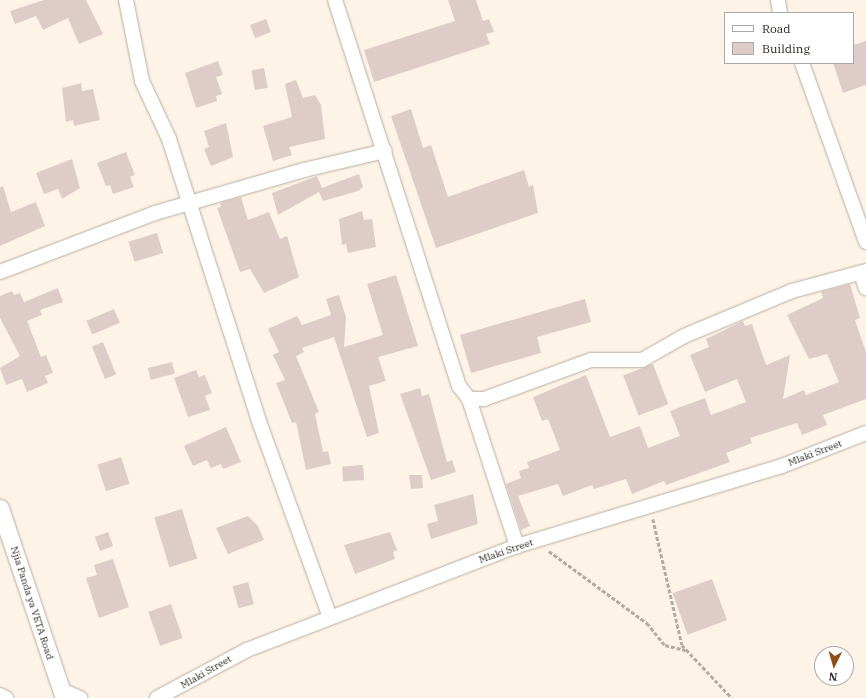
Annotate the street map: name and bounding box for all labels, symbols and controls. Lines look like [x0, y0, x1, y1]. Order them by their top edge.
legend [724, 12, 854, 64]
text: Road [762, 21, 791, 36]
text: Building [762, 41, 810, 56]
street label: Mlaki Street [786, 437, 844, 469]
street label: Mlaki Street [477, 536, 535, 566]
street label: Njia Panda ya VETA Road [8, 545, 56, 661]
north arrow [814, 646, 854, 686]
street label: Mlaki Street [179, 653, 233, 691]
text: N [828, 670, 838, 684]

